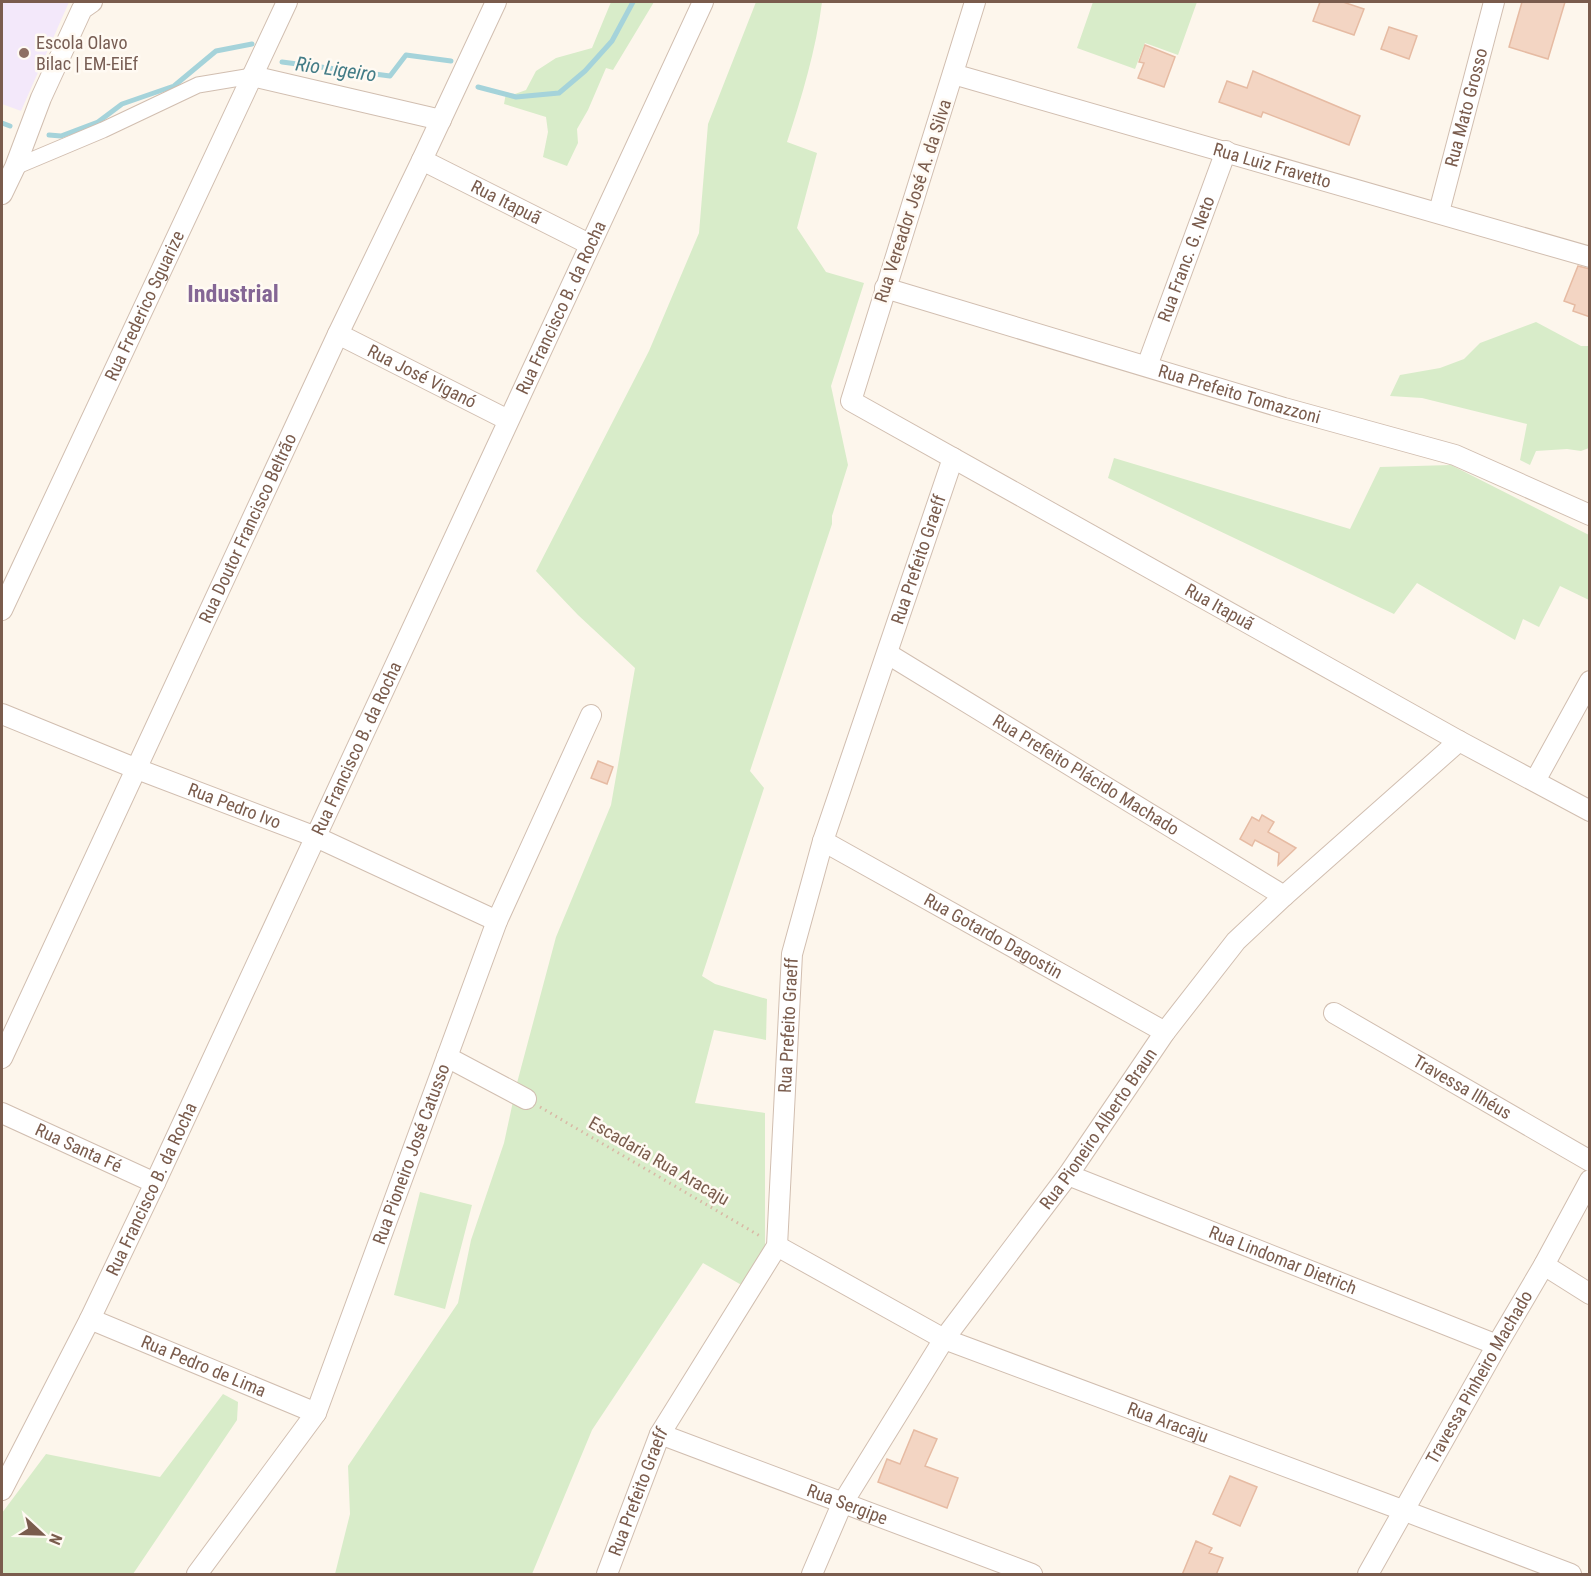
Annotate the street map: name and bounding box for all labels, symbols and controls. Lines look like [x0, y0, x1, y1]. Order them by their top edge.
place label: Escola Olavo Bilac | EM-EiEf [36, 32, 139, 74]
marker: Escola Olavo Bilac | EM-EiEf [17, 46, 31, 60]
street label: Rua Mato Grosso [1440, 46, 1492, 169]
water label: Rio Ligeiro [294, 51, 378, 87]
street label: Rua Vereador José A. da Silva [870, 97, 955, 305]
street label: Rua Luiz Fravetto [1211, 138, 1334, 192]
street label: Rua Itapuã [468, 175, 545, 228]
street label: Rua Franc. G. Neto [1153, 193, 1219, 325]
street label: Rua Francisco B. da Rocha [511, 217, 610, 398]
street label: Rua Frederico Sguarize [100, 227, 188, 384]
district label: Industrial [187, 280, 279, 308]
street label: Rua José Viganó [364, 340, 480, 412]
street label: Rua Prefeito Tomazzoni [1156, 360, 1323, 428]
street label: Rua Doutor Francisco Beltrão [194, 430, 300, 626]
street label: Rua Prefeito Graeff [886, 492, 950, 627]
street label: Rua Itapuã [1182, 579, 1258, 634]
street label: Rua Francisco B. da Rocha [307, 658, 405, 838]
street label: Rua Prefeito Plácido Machado [989, 710, 1183, 839]
street label: Rua Pedro Ivo [185, 778, 284, 833]
street label: Rua Gotardo Dagostin [921, 889, 1066, 983]
street label: Rua Prefeito Graeff [774, 957, 802, 1094]
street label: Rua Pioneiro Alberto Braun [1035, 1044, 1161, 1213]
street label: Travessa Ilhéus [1409, 1050, 1515, 1123]
street label: Rua Pioneiro José Catusso [368, 1061, 454, 1247]
street label: Rua Francisco B. da Rocha [101, 1099, 201, 1279]
street label: Escadaria Rua Aracaju [585, 1112, 733, 1209]
street label: Rua Santa Fé [32, 1119, 125, 1176]
street label: Rua Lindomar Dietrich [1206, 1221, 1360, 1298]
street label: Travessa Pinheiro Machado [1421, 1287, 1537, 1467]
street label: Rua Pedro de Lima [138, 1331, 269, 1401]
street label: Rua Aracaju [1125, 1397, 1211, 1447]
street label: Rua Prefeito Graeff [604, 1423, 672, 1559]
street label: Rua Sergipe [804, 1479, 891, 1529]
north arrow [12, 1504, 72, 1564]
text: N [45, 1531, 66, 1548]

